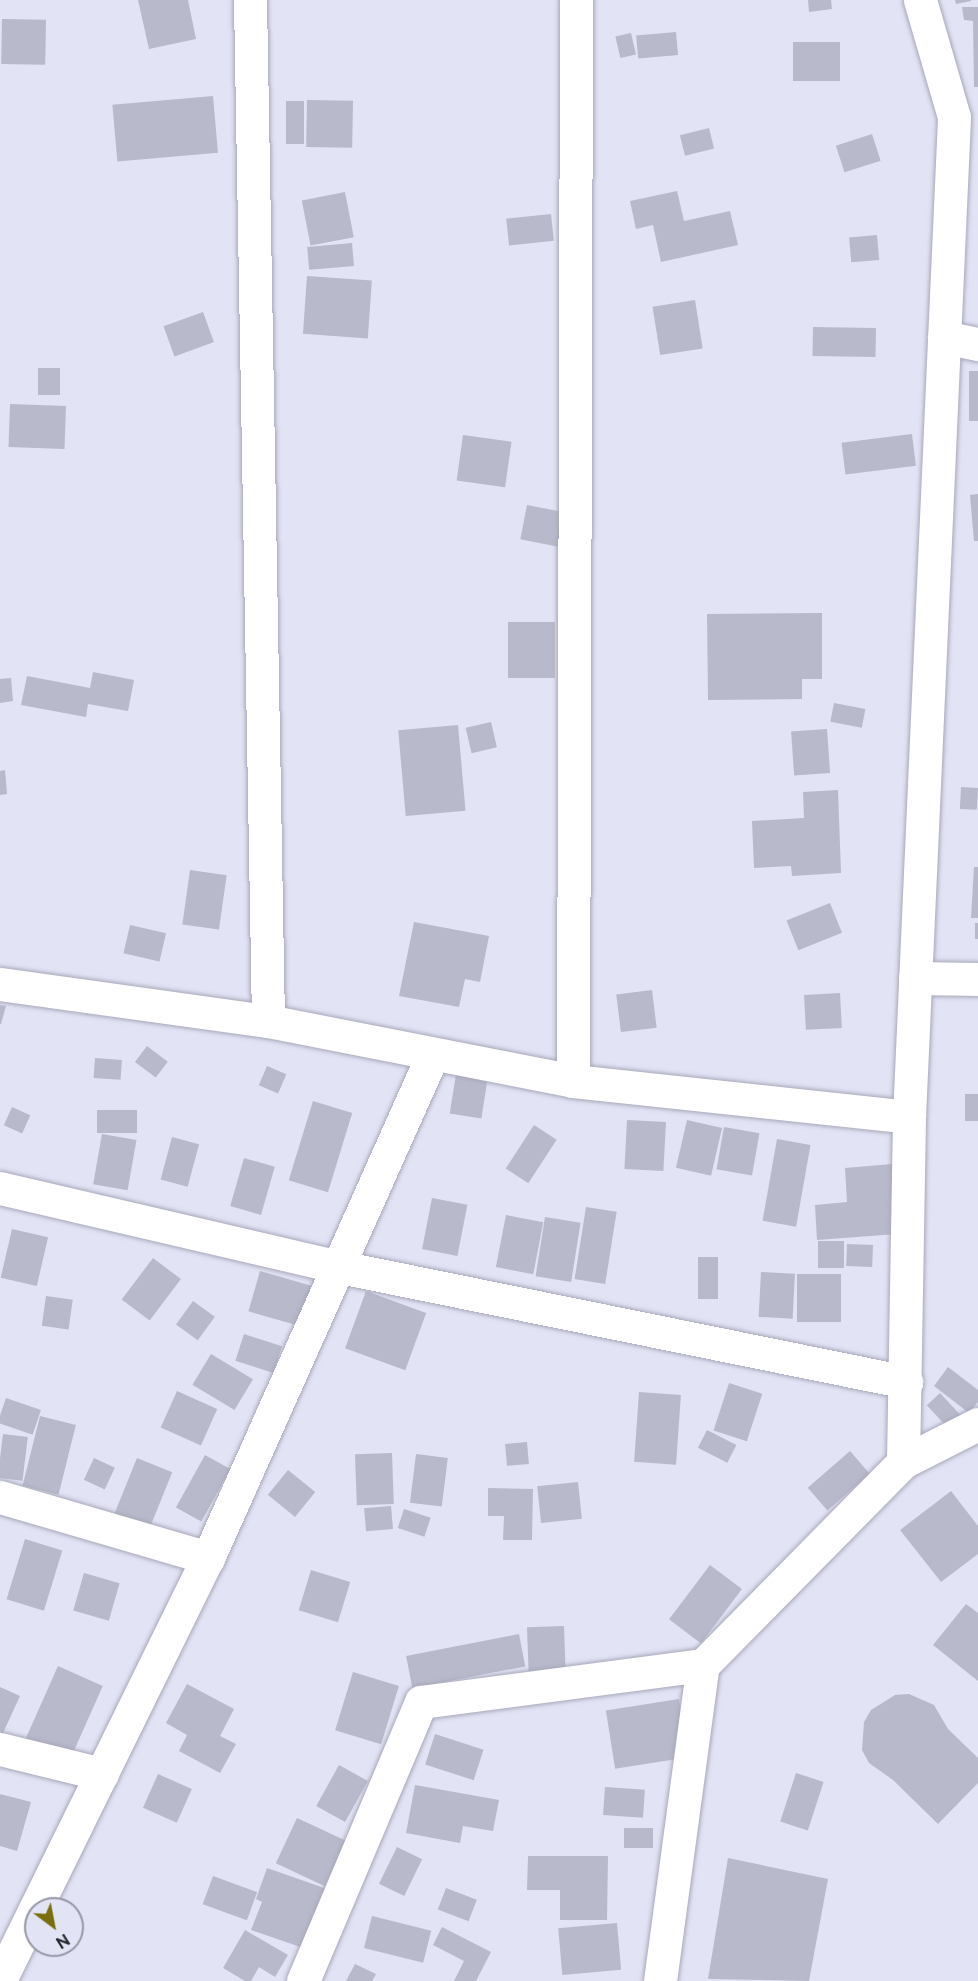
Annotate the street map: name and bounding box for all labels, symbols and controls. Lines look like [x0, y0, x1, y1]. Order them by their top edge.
north arrow [24, 1897, 84, 1957]
text: N [53, 1930, 73, 1952]

